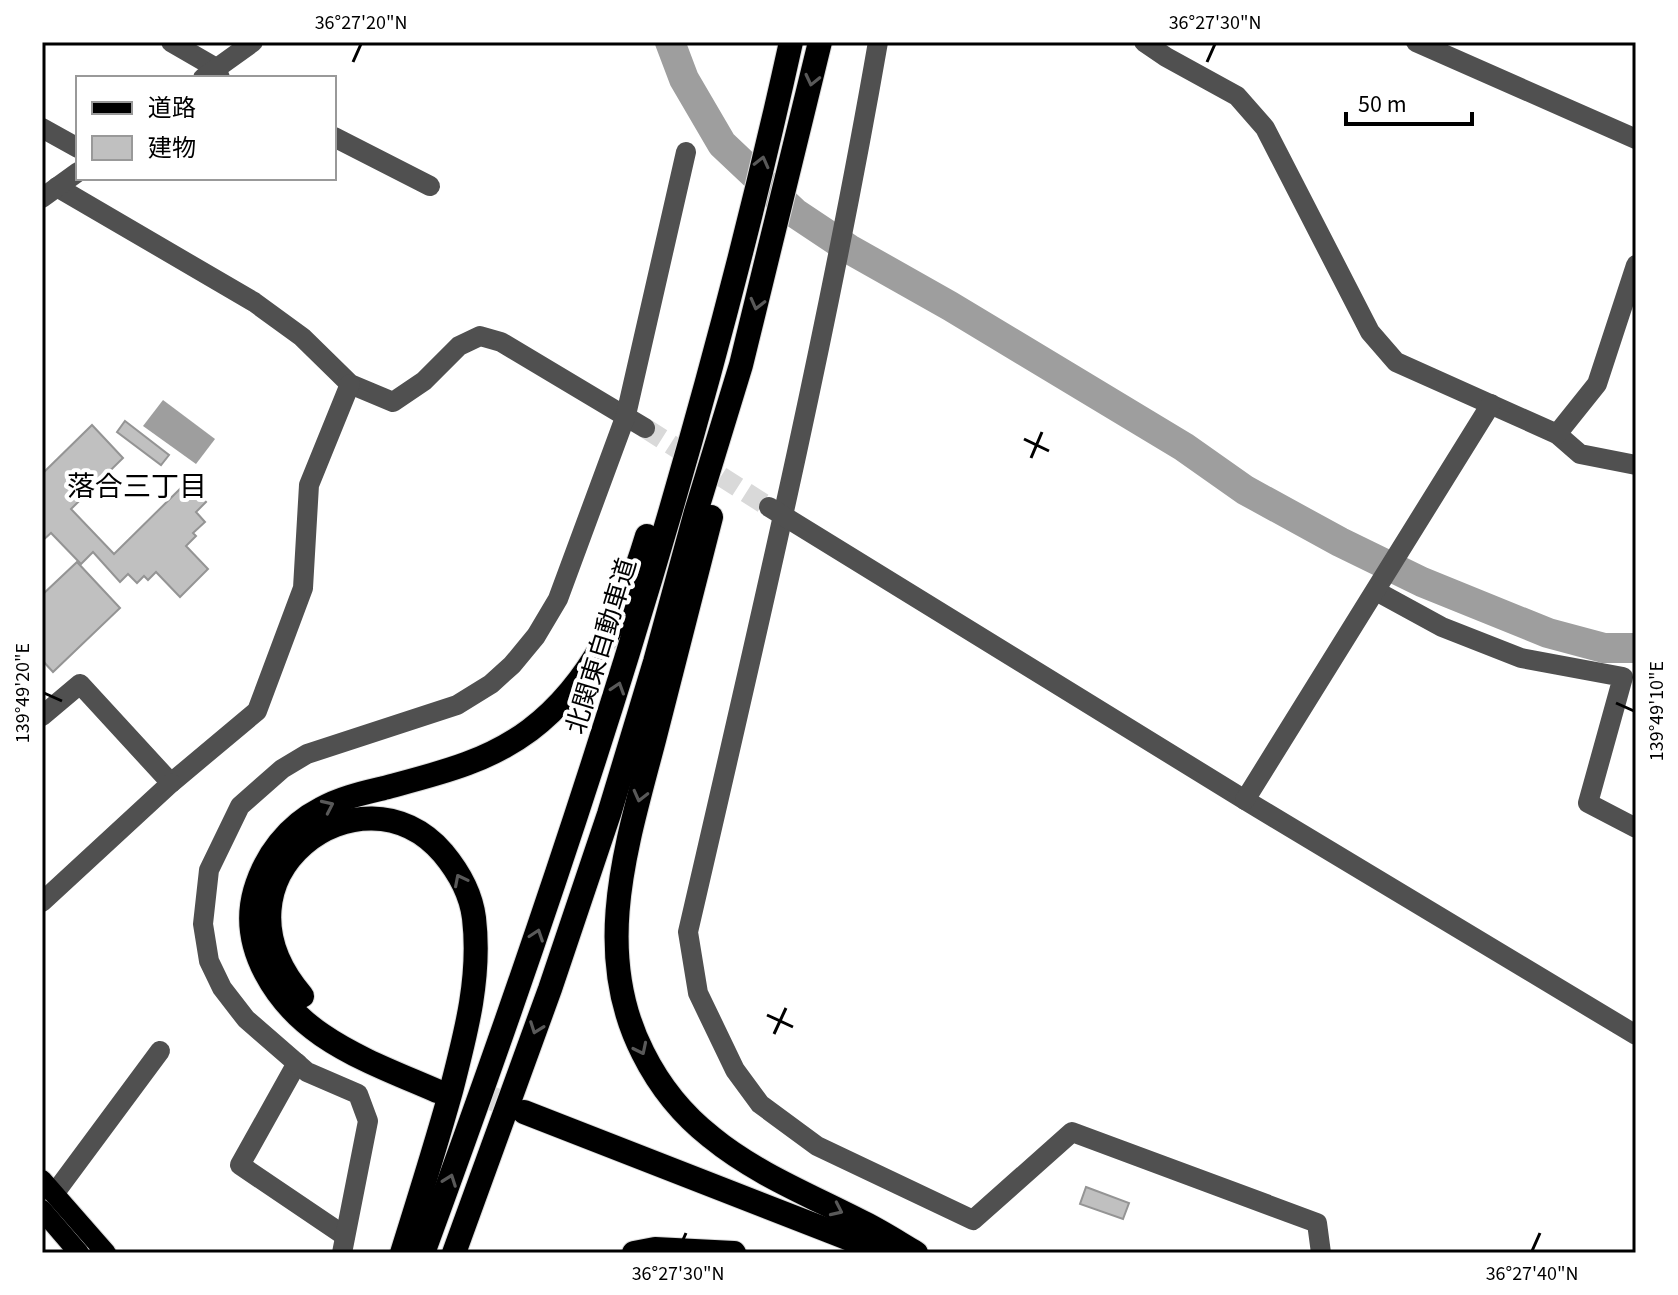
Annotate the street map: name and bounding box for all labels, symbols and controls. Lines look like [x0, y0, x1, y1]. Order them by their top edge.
text: 36°27'20"N [315, 9, 407, 37]
text: 36°27'30"N [1169, 9, 1261, 37]
one-way arrow [804, 72, 821, 86]
legend [76, 76, 336, 180]
scale bar [1346, 76, 1472, 126]
text: 50 m [1358, 87, 1407, 122]
text: 道路 [148, 91, 196, 126]
text: 建物 [148, 131, 196, 166]
one-way arrow [752, 156, 769, 170]
one-way arrow [749, 296, 766, 310]
district label: 落合三丁目 [67, 467, 207, 507]
street label: 北関東自動車道 [557, 554, 646, 739]
text: 139°49'20"E [9, 643, 37, 743]
text: 139°49'10"E [1643, 661, 1671, 761]
one-way arrow [609, 681, 625, 695]
one-way arrow [632, 788, 649, 802]
one-way arrow [320, 800, 335, 816]
one-way arrow [455, 873, 470, 888]
one-way arrow [528, 929, 544, 942]
one-way arrow [529, 1020, 546, 1034]
one-way arrow [631, 1040, 647, 1055]
one-way arrow [440, 1174, 457, 1188]
one-way arrow [829, 1200, 844, 1216]
text: 36°27'30"N [632, 1260, 724, 1288]
text: 36°27'40"N [1486, 1260, 1578, 1288]

